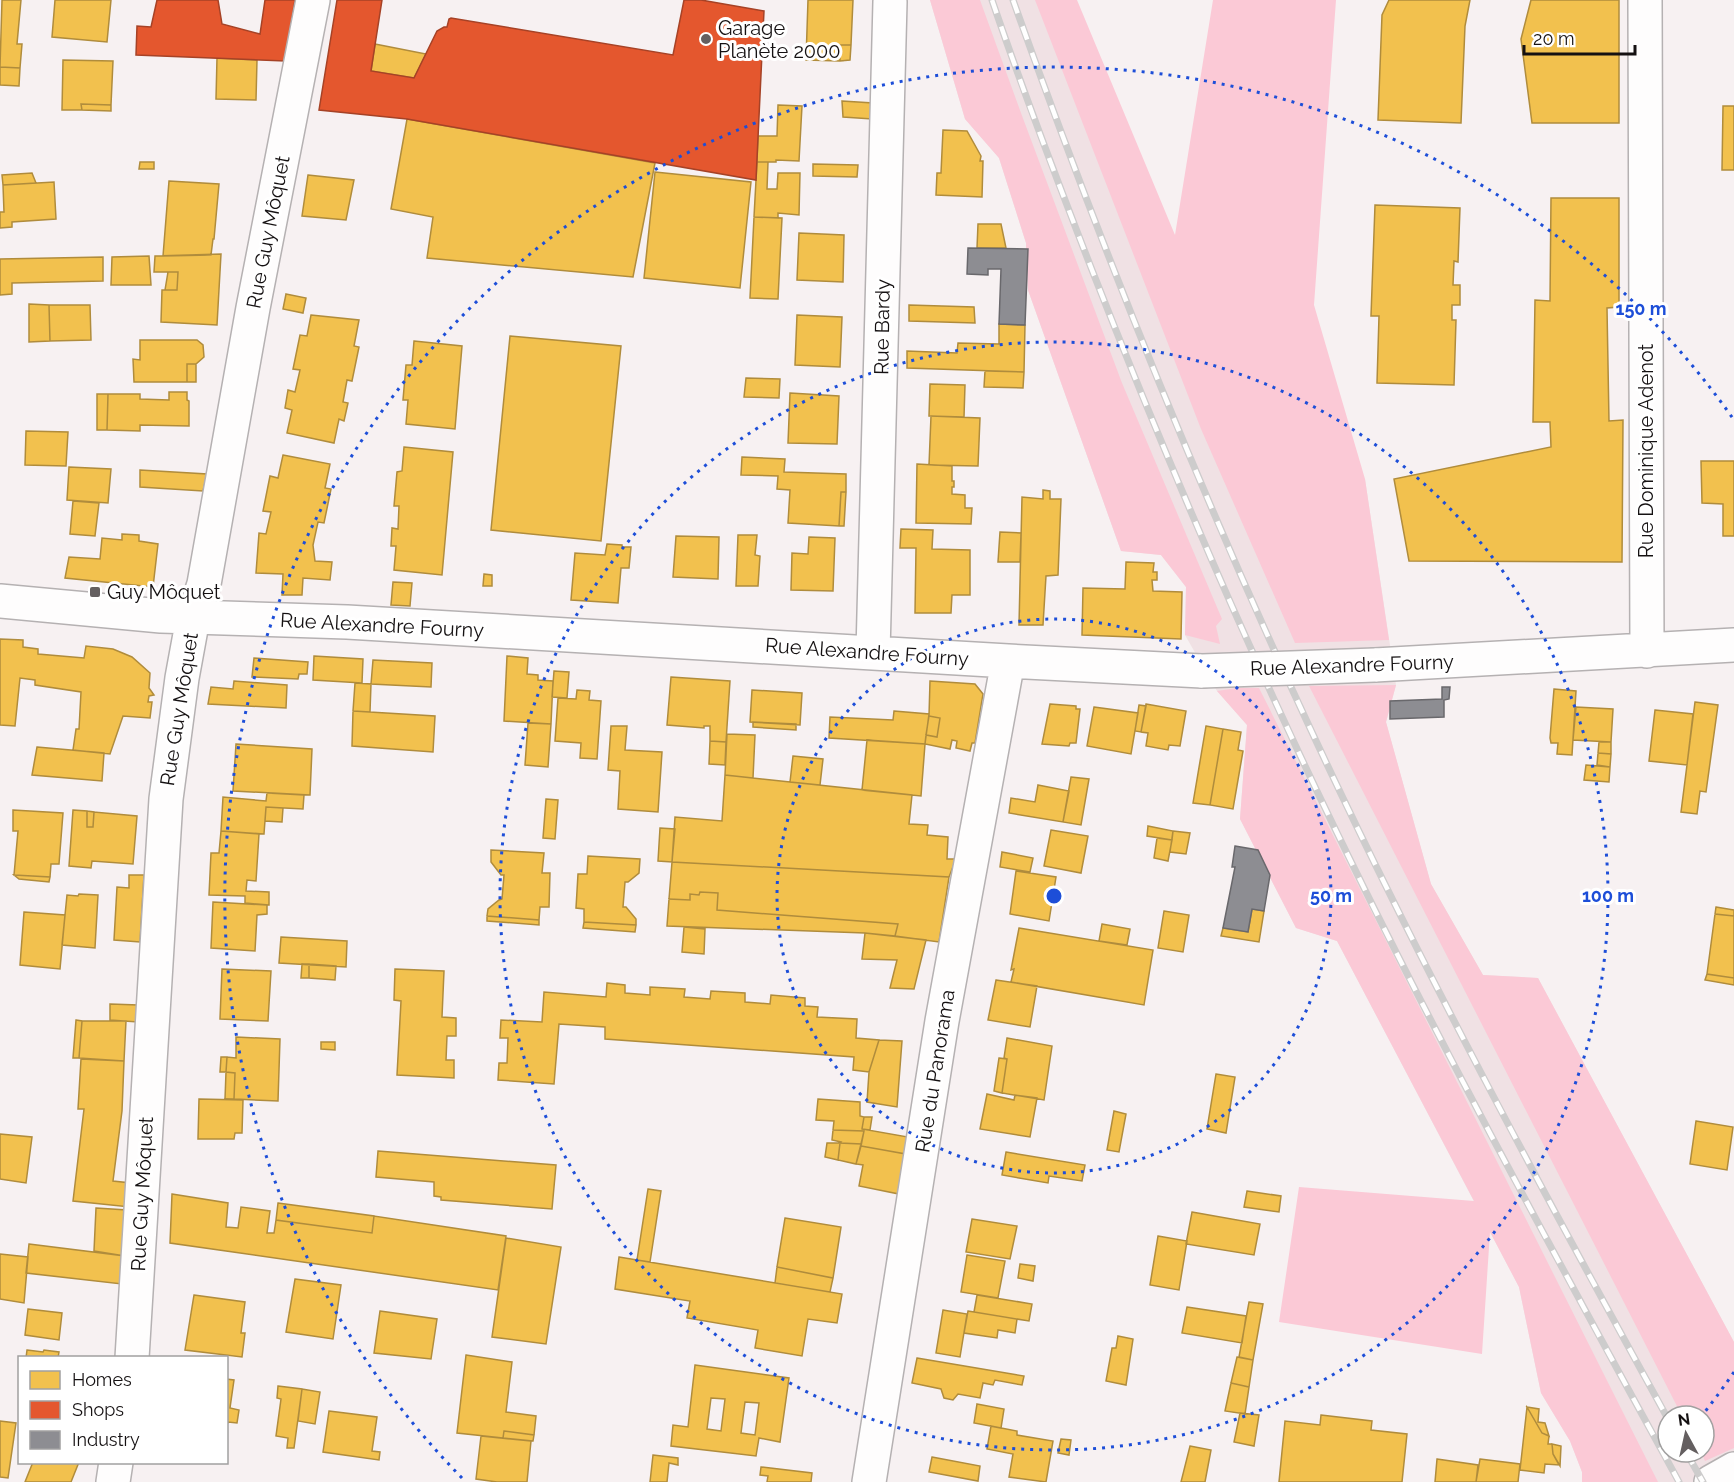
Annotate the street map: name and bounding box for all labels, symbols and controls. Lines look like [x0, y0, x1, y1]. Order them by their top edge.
place label: Garage Planète 2000 [718, 16, 841, 63]
scale bar [1524, 18, 1635, 56]
text: 20 m [1533, 28, 1575, 49]
marker: Garage Planète 2000 [699, 32, 713, 46]
street label: Rue Guy Môquet [241, 153, 295, 310]
street label: Rue Bardy [869, 279, 895, 375]
text: 150 m [1616, 298, 1667, 319]
street label: Rue Dominique Adenot [1634, 343, 1658, 558]
place label: Guy Môquet [107, 580, 221, 604]
marker: Guy Môquet [88, 585, 102, 599]
street label: Rue Alexandre Fourny [279, 608, 485, 642]
street label: Rue Guy Môquet [155, 630, 203, 787]
street label: Rue Alexandre Fourny [764, 633, 970, 671]
street label: Rue Alexandre Fourny [1250, 649, 1455, 681]
text: 50 m [1310, 885, 1352, 906]
text: 100 m [1582, 885, 1634, 906]
centre of rings [1044, 886, 1064, 906]
street label: Rue du Panorama [910, 988, 960, 1154]
street label: Rue Guy Môquet [126, 1116, 158, 1272]
legend [18, 1356, 228, 1464]
text: Homes [72, 1369, 132, 1390]
text: Shops [72, 1399, 124, 1420]
north arrow [1656, 1404, 1716, 1464]
text: N [1677, 1409, 1691, 1430]
text: Industry [72, 1429, 140, 1450]

